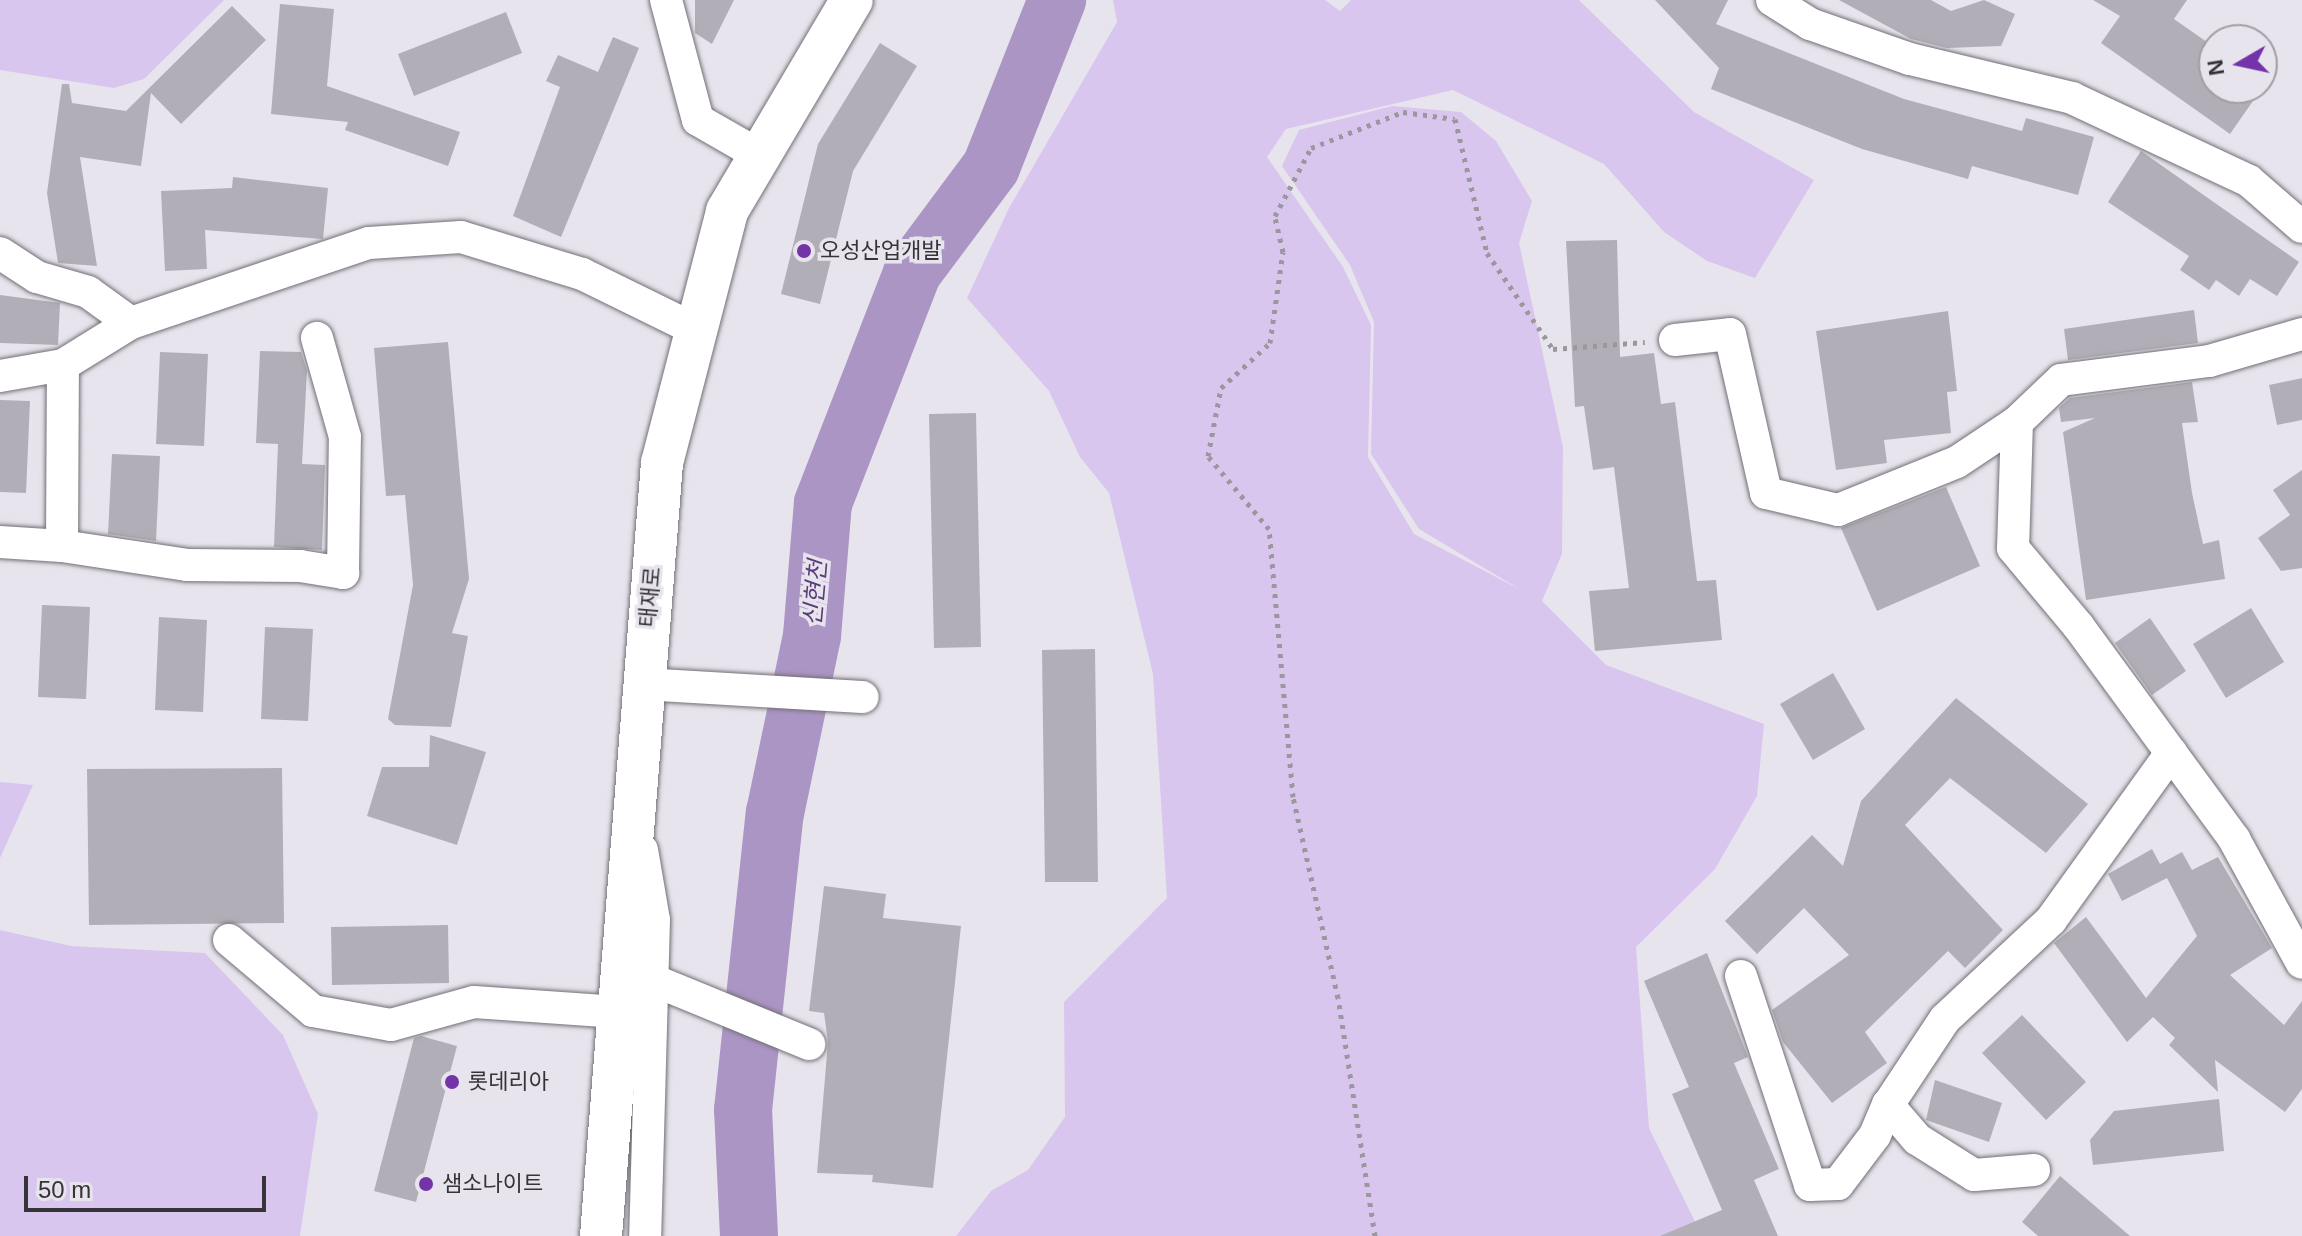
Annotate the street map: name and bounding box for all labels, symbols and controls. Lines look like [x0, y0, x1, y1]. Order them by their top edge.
north arrow [2198, 24, 2278, 104]
text: N [2202, 58, 2229, 77]
place label: 오성산업개발 [820, 238, 941, 264]
marker: 오성산업개발 [795, 242, 813, 260]
water label: 신현천 [798, 559, 832, 627]
street label: 태재로 [634, 566, 666, 628]
place label: 롯데리아 [468, 1069, 549, 1095]
marker: 롯데리아 [443, 1073, 461, 1091]
scale bar [28, 1160, 270, 1210]
place label: 샘소나이트 [442, 1171, 543, 1197]
marker: 샘소나이트 [417, 1175, 435, 1193]
text: 50 m [38, 1176, 91, 1203]

